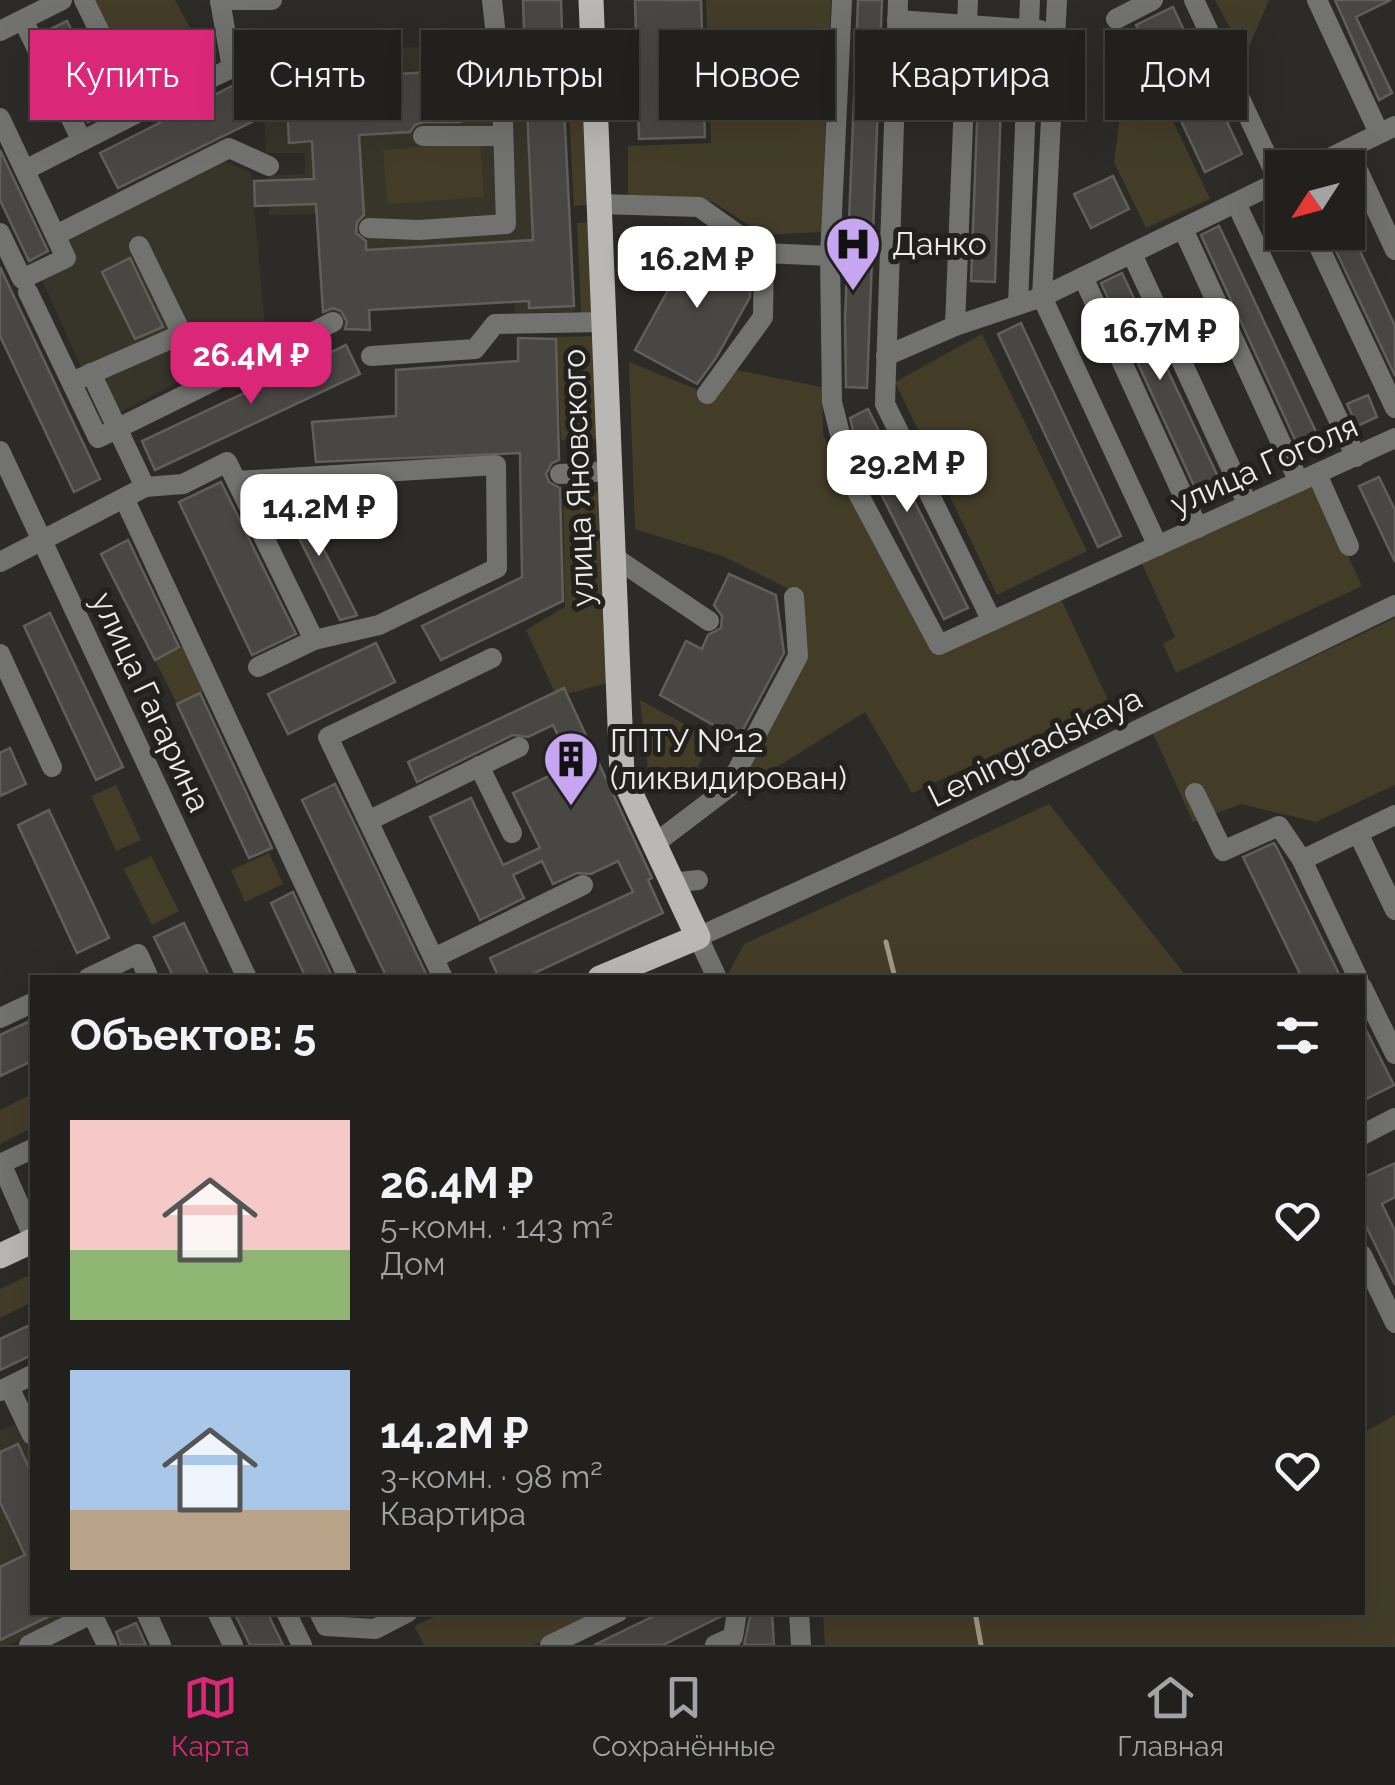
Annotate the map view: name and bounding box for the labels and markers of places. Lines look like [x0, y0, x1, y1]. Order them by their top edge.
hospital icon: Данко [823, 214, 883, 293]
place label: Данко [892, 225, 987, 262]
pin: 16.2M ₽ [605, 226, 789, 311]
pin: 16.7M ₽ [1068, 298, 1252, 383]
pin: 26.4M ₽ [159, 322, 343, 407]
pin: 29.2M ₽ [815, 430, 999, 515]
pin: 14.2M ₽ [227, 474, 411, 559]
place label: ГПТУ №12 (ликвидирован) [610, 722, 847, 796]
building icon: ГПТУ №12 (ликвидирован) [541, 729, 601, 808]

